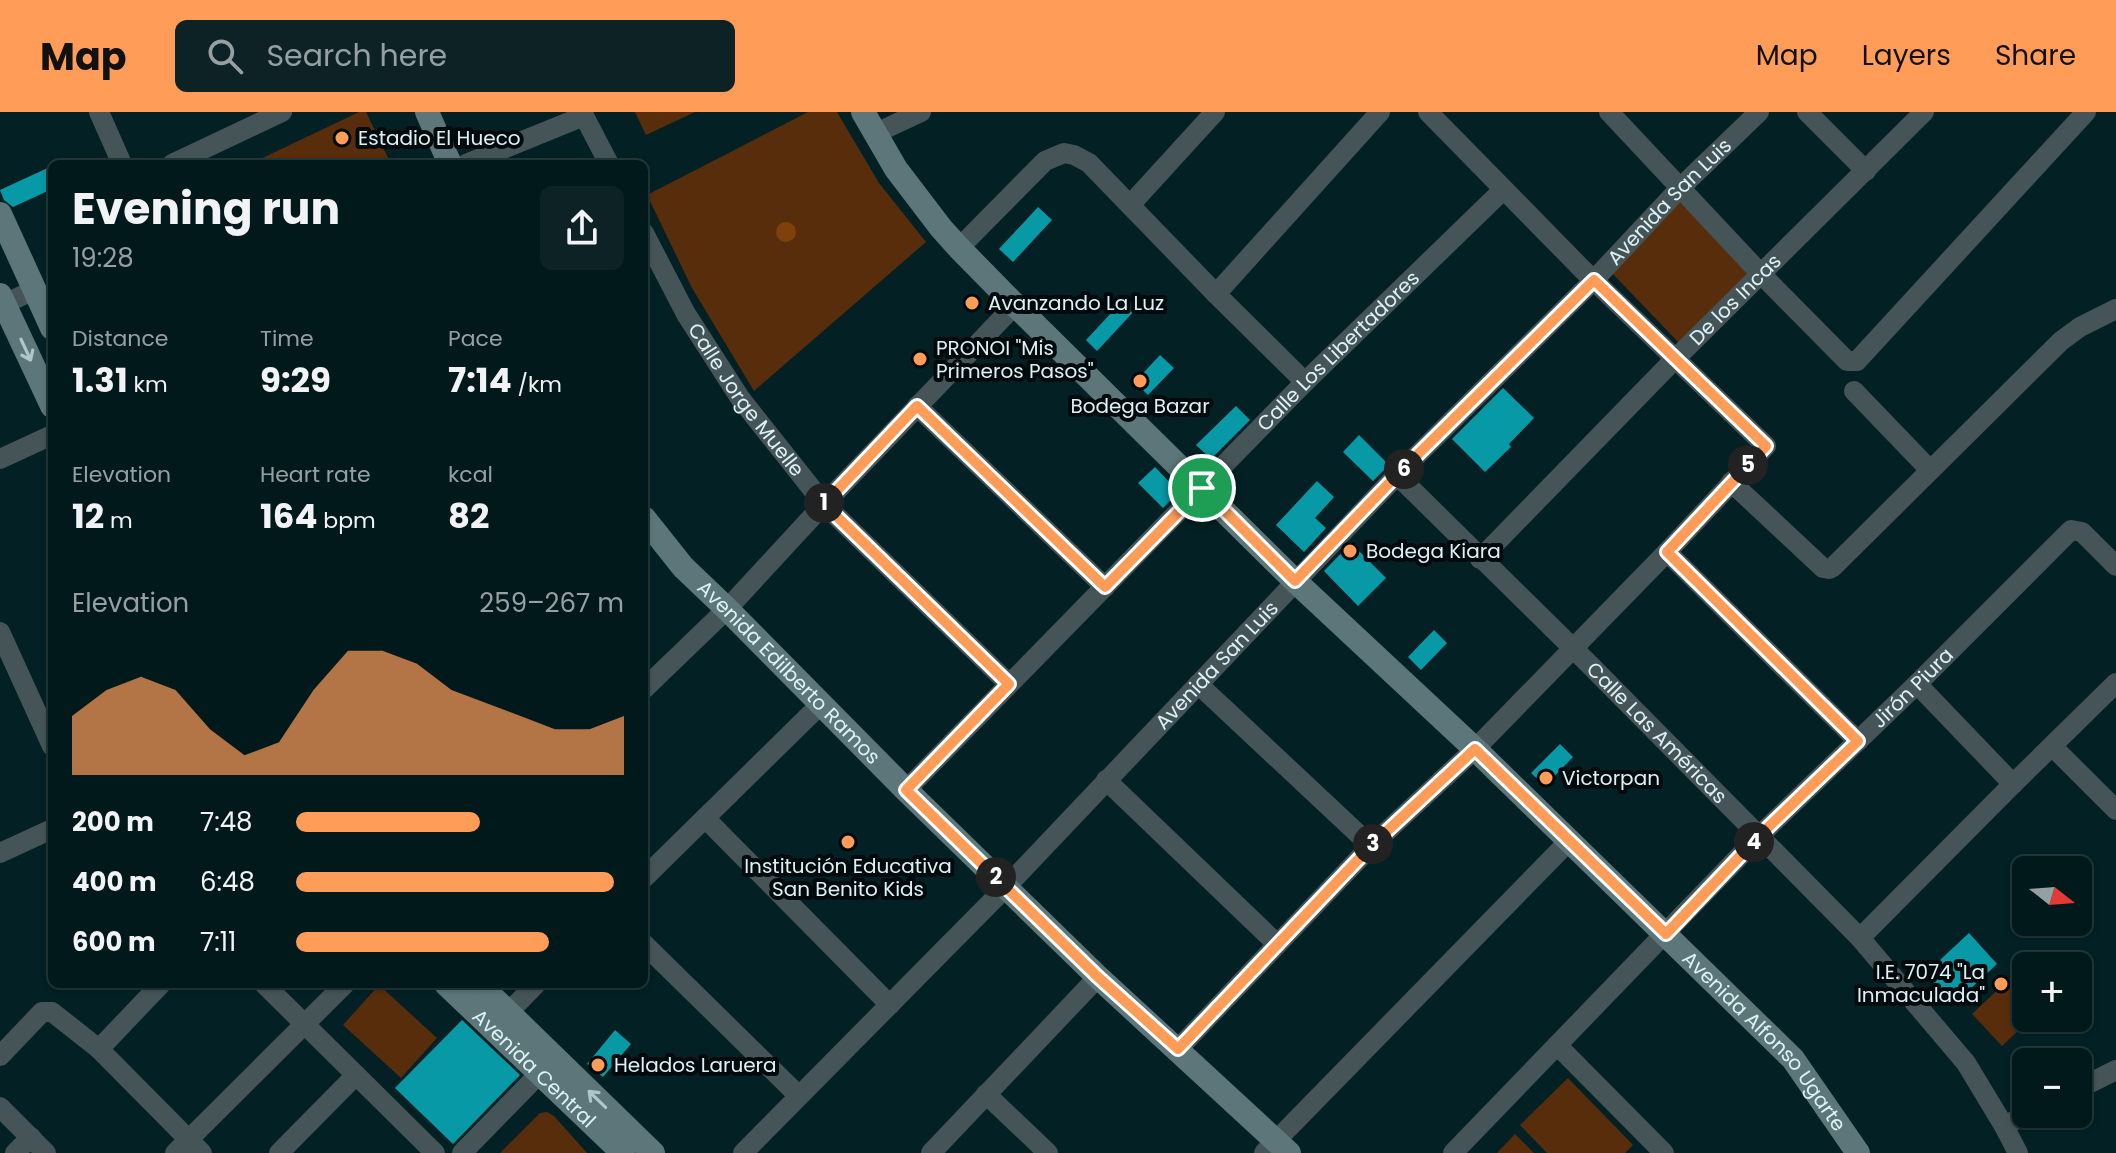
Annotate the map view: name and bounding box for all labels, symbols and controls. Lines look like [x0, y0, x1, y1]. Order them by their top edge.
search box [175, 20, 735, 92]
text: Map [40, 30, 127, 83]
icon: search [203, 34, 247, 78]
text: Search here [267, 34, 447, 77]
text: Map [1756, 36, 1818, 75]
text: Layers [1862, 36, 1951, 75]
text: Share [1995, 36, 2076, 75]
place label: Estadio El Hueco [358, 124, 521, 152]
marker: Estadio El Hueco [333, 129, 351, 147]
street label: Avenida San Luis [1601, 132, 1738, 271]
text: Evening run [72, 178, 340, 239]
button: share [540, 186, 624, 270]
text: 19:28 [72, 240, 134, 276]
street label: De los Incas [1683, 247, 1787, 351]
street label: Calle Los Libertadores [1250, 264, 1426, 437]
place label: Avanzando La Luz [988, 289, 1164, 317]
marker: Avanzando La Luz [963, 294, 981, 312]
street label: Calle Jorge Muelle [681, 317, 811, 482]
text: Distance [72, 323, 168, 354]
text: Time [260, 323, 314, 354]
text: Pace [448, 323, 503, 354]
place label: PRONOI "Mis Primeros Pasos" [936, 334, 1094, 385]
one-way arrow [19, 338, 34, 362]
marker: PRONOI "Mis Primeros Pasos" [911, 350, 929, 368]
text: 1.31 [72, 356, 128, 404]
text: 9:29 [260, 356, 331, 404]
text: 7:14 [448, 356, 512, 404]
text: km [128, 369, 168, 400]
text: /km [512, 369, 562, 400]
marker: Bodega Bazar [1131, 372, 1149, 390]
place label: Bodega Bazar [1070, 392, 1210, 420]
pin: 5 [1728, 445, 1768, 485]
pin: 6 [1384, 449, 1424, 489]
text: 5 [1741, 449, 1755, 480]
text: 6 [1397, 453, 1411, 484]
pin [1168, 454, 1236, 522]
text: Elevation [72, 459, 171, 490]
text: Heart rate [260, 459, 371, 490]
text: kcal [448, 459, 493, 490]
icon: arrive [1180, 466, 1224, 510]
pin: 1 [804, 483, 844, 523]
text: 1 [820, 487, 828, 518]
text: 12 [72, 492, 104, 540]
text: 164 [260, 492, 317, 540]
text: 82 [448, 492, 489, 540]
text: m [104, 505, 133, 536]
text: bpm [317, 505, 376, 536]
place label: Bodega Kiara [1366, 537, 1501, 565]
marker: Bodega Kiara [1341, 542, 1359, 560]
street label: Avenida Edilberto Ramos [691, 574, 887, 770]
text: Elevation [72, 585, 189, 621]
text: 259–267 m [479, 585, 624, 621]
street label: Avenida San Luis [1149, 595, 1284, 735]
street label: Jirón Piura [1866, 641, 1960, 734]
street label: Calle Las Américas [1580, 655, 1734, 810]
place label: Victorpan [1562, 764, 1660, 792]
marker: Victorpan [1537, 769, 1555, 787]
text: 200 m [72, 804, 154, 840]
text: 7:48 [200, 804, 253, 840]
pin: 4 [1734, 822, 1774, 862]
pin: 3 [1353, 824, 1393, 864]
text: 4 [1747, 826, 1761, 857]
text: 3 [1366, 828, 1380, 859]
marker: Institución Educativa San Benito Kids [839, 833, 857, 851]
place label: Institución Educativa San Benito Kids [744, 852, 952, 903]
north arrow [2012, 856, 2092, 936]
map controls [2012, 856, 2092, 1128]
pin: 2 [976, 857, 1016, 897]
text: 2 [990, 861, 1002, 892]
text: 400 m [72, 864, 157, 900]
text: 6:48 [200, 864, 255, 900]
text: 600 m [72, 924, 156, 960]
text: 7:11 [200, 924, 236, 960]
street label: Avenida Alfonso Ugarte [1676, 945, 1853, 1137]
button: + [2012, 952, 2092, 1032]
place label: I.E. 7074 "La Inmaculada" [1857, 958, 1985, 1009]
marker: I.E. 7074 "La Inmaculada" [1992, 975, 2010, 993]
street label: Avenida Central [466, 1002, 602, 1134]
button: − [2012, 1048, 2092, 1128]
place label: Helados Laruera [614, 1051, 777, 1079]
marker: Helados Laruera [589, 1056, 607, 1074]
one-way arrow [588, 1090, 607, 1109]

